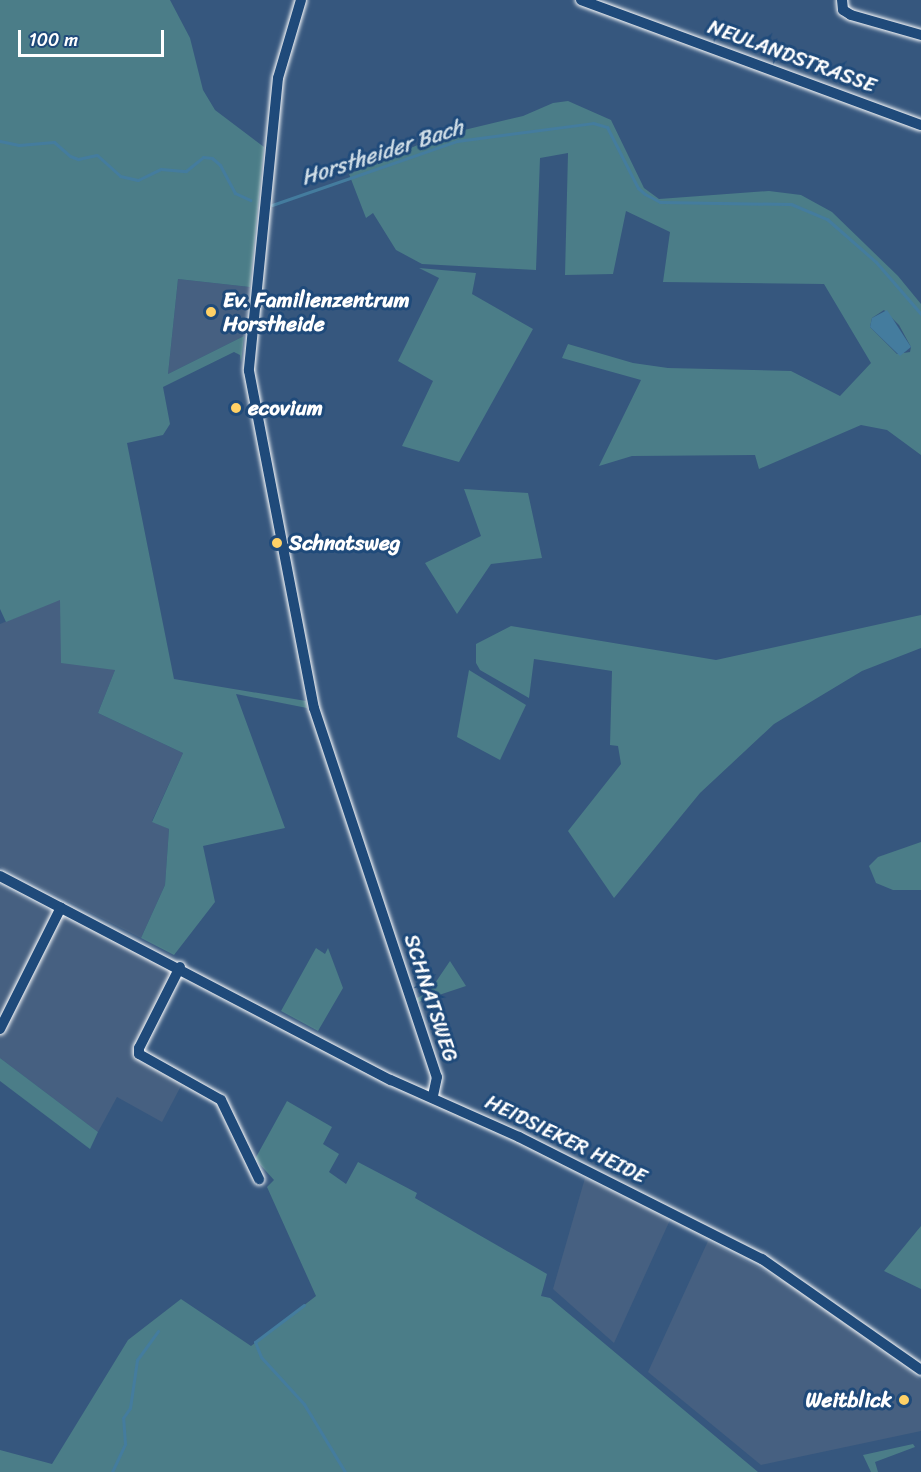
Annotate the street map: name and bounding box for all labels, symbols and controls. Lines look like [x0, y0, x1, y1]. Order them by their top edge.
street label: NEULANDSTRASSE [705, 14, 879, 98]
scale bar [21, 18, 166, 56]
text: 100 m [29, 24, 78, 56]
water label: Horstheider Bach [298, 113, 466, 191]
place label: Ev. Familienzentrum Horstheide [223, 287, 409, 337]
marker: Ev. Familienzentrum Horstheide [204, 305, 218, 319]
place label: ecovium [248, 395, 323, 421]
marker: ecovium [229, 401, 243, 415]
place label: Schnatsweg [289, 530, 400, 556]
marker: Schnatsweg [270, 536, 284, 550]
street label: SCHNATSWEG [399, 931, 463, 1065]
street label: HEIDSIEKER HEIDE [482, 1089, 650, 1189]
place label: Weitblick [805, 1387, 892, 1413]
marker: Weitblick [897, 1393, 911, 1407]

